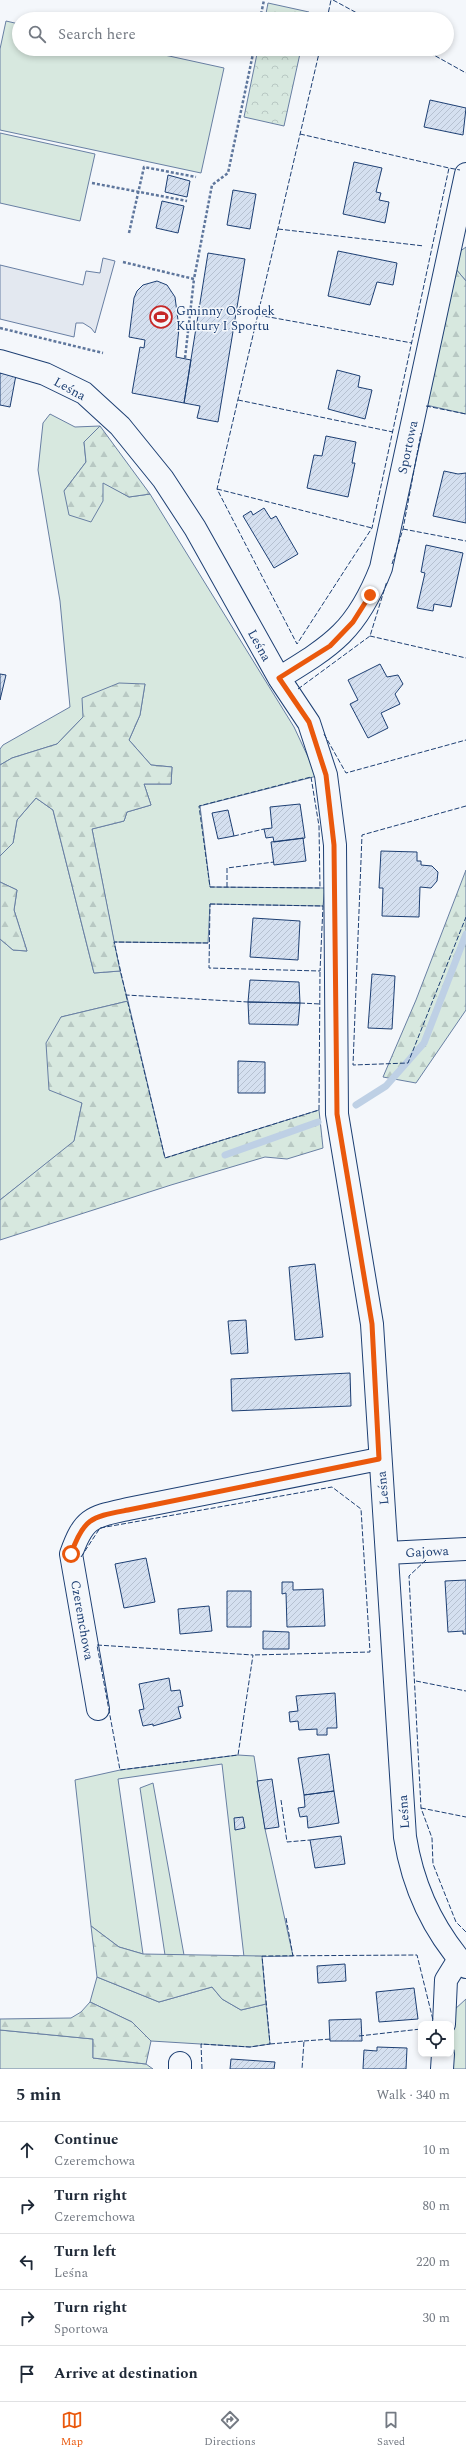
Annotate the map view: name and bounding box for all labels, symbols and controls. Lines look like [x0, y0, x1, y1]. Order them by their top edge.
search box [12, 12, 454, 56]
icon: search [26, 23, 48, 45]
text: Search here [58, 23, 136, 46]
place label: Gminny Ośrodek Kultury I Sportu [176, 301, 275, 336]
sports icon: Gminny Ośrodek Kultury I Sportu [148, 304, 174, 330]
street label: Leśna [50, 372, 90, 406]
street label: Sportowa [393, 418, 424, 476]
route end [361, 586, 379, 604]
street label: Leśna [242, 626, 276, 666]
street label: Leśna [371, 1469, 394, 1506]
street label: Gajowa [405, 1541, 450, 1563]
route start [62, 1545, 80, 1563]
street label: Czeremchowa [65, 1578, 99, 1663]
street label: Leśna [393, 1794, 415, 1830]
map controls [418, 2021, 454, 2057]
button: locate [418, 2021, 454, 2057]
text: 5 min [16, 2082, 61, 2108]
text: Walk · 340 m [376, 2085, 450, 2105]
text: Continue [54, 2128, 119, 2151]
icon: ahead [16, 2139, 38, 2161]
text: 10 m [423, 2140, 450, 2160]
text: Czeremchowa [54, 2151, 135, 2171]
text: Turn right [54, 2184, 127, 2207]
icon: right [16, 2195, 38, 2217]
text: 80 m [423, 2196, 450, 2216]
text: Czeremchowa [54, 2207, 135, 2227]
text: Turn left [54, 2240, 116, 2263]
icon: left [16, 2251, 38, 2273]
text: 220 m [416, 2252, 450, 2272]
text: Leśna [54, 2263, 88, 2283]
text: Turn right [54, 2296, 127, 2319]
icon: right [16, 2307, 38, 2329]
text: 30 m [423, 2308, 450, 2328]
text: Sportowa [54, 2319, 108, 2339]
text: Arrive at destination [54, 2362, 198, 2385]
icon: arrive [16, 2363, 38, 2385]
tab: Map [61, 2409, 83, 2450]
tab: Directions [204, 2409, 256, 2450]
tab: Saved [377, 2409, 405, 2450]

